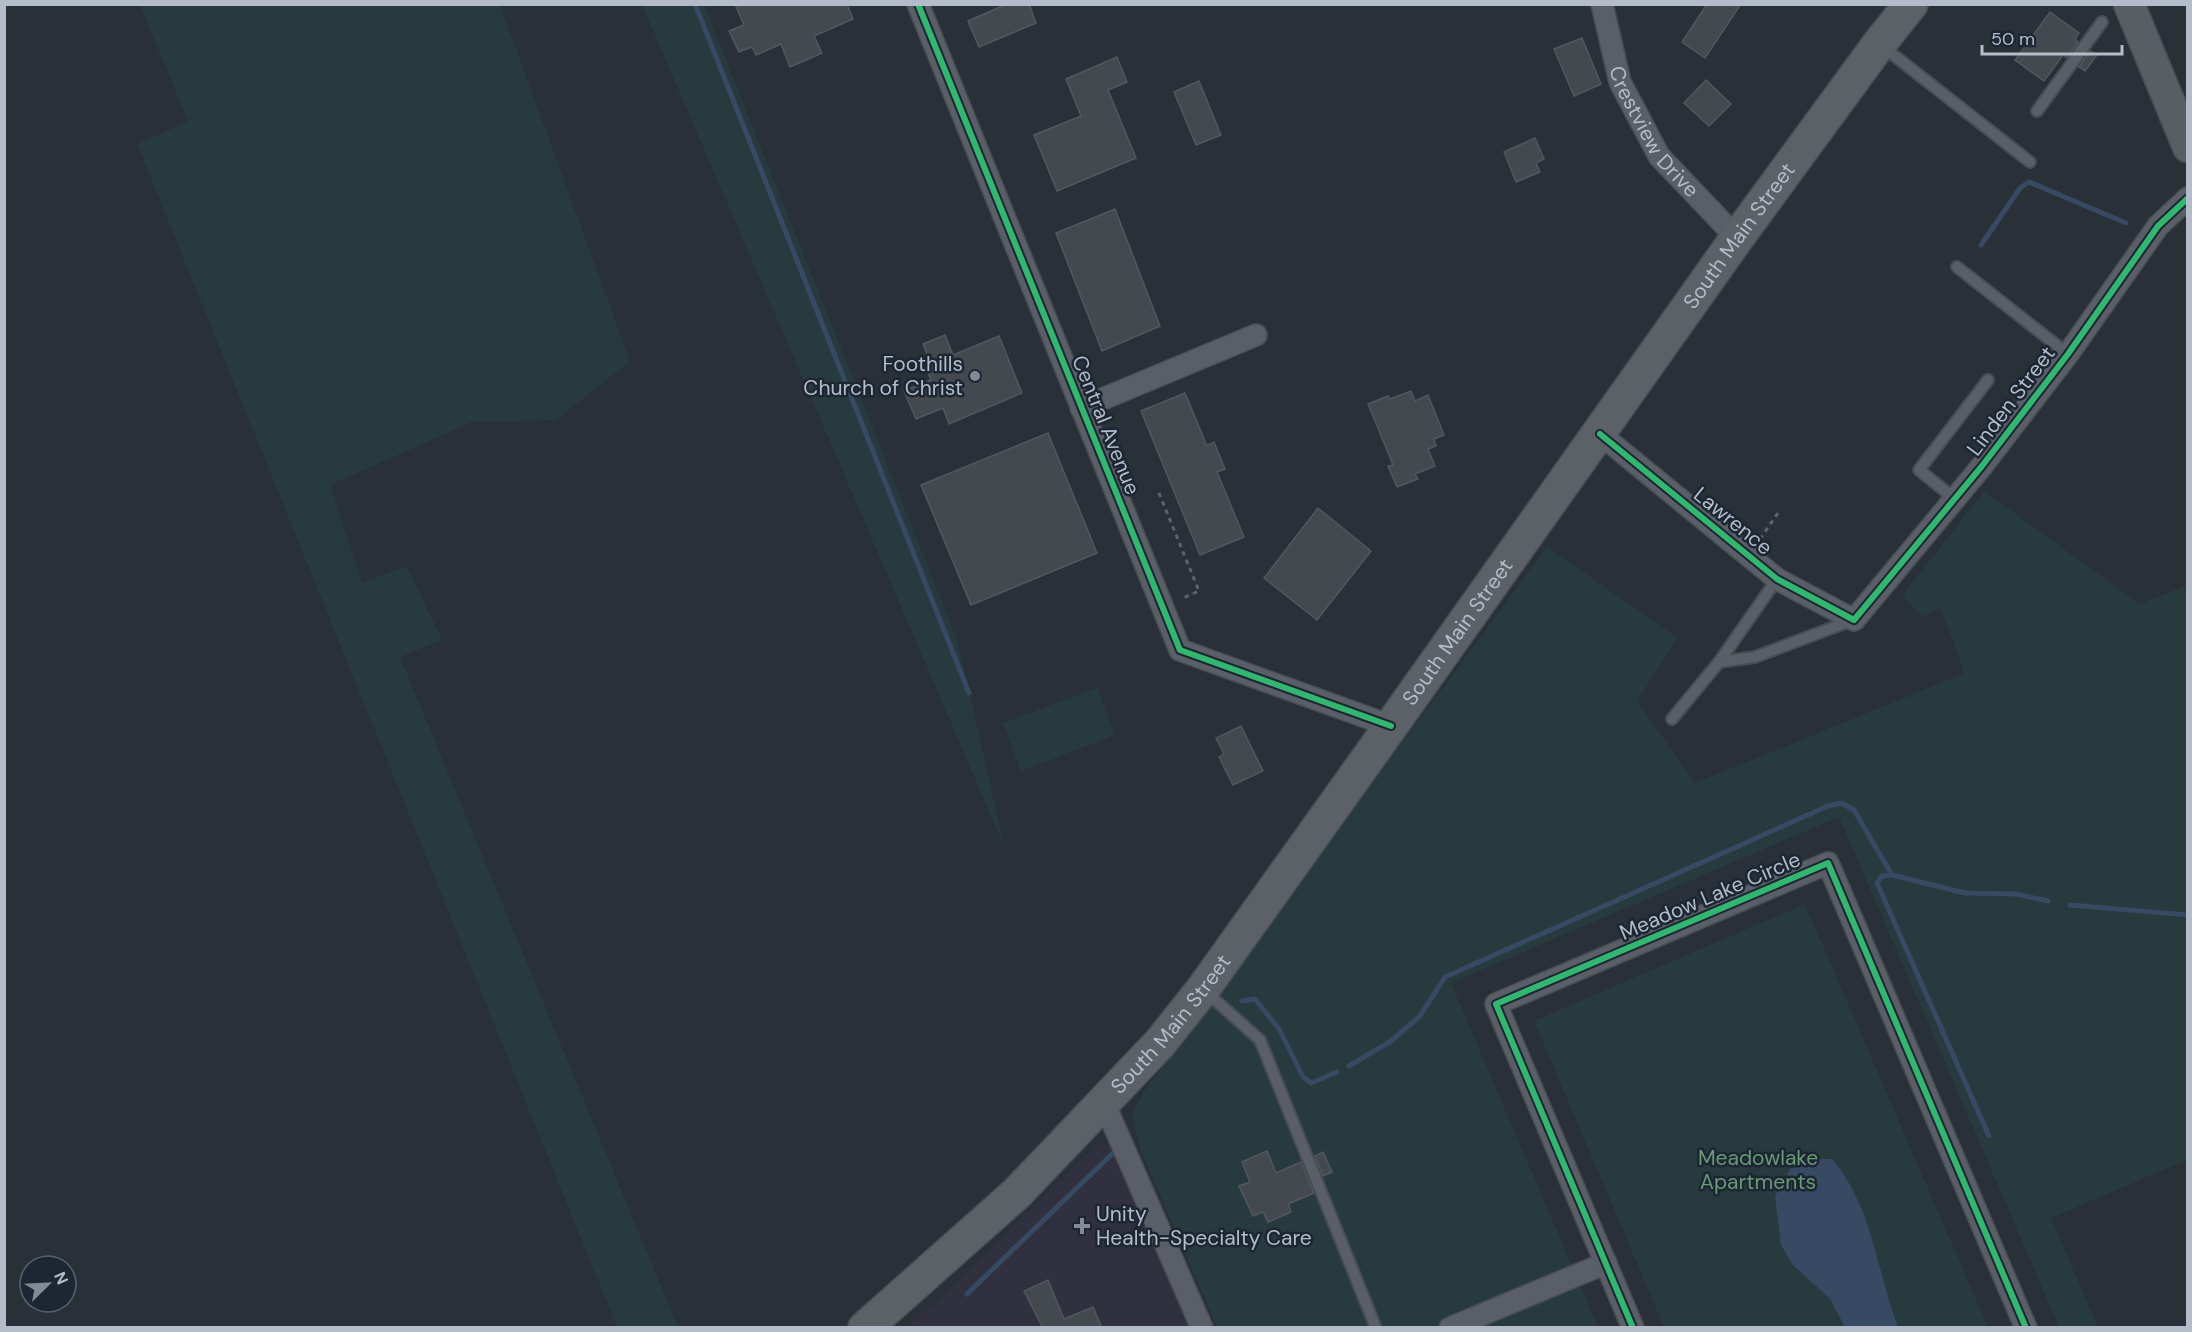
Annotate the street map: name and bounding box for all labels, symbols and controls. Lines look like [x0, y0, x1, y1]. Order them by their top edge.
scale bar [1982, 18, 2122, 56]
text: 50 m [1991, 27, 2035, 51]
street label: Crestview Drive [1603, 63, 1705, 203]
street label: South Main Street [1677, 157, 1801, 315]
street label: Linden Street [1961, 340, 2061, 462]
place label: Foothills Church of Christ [803, 350, 963, 402]
street label: Central Avenue [1065, 351, 1147, 499]
marker: Foothills Church of Christ [968, 369, 982, 383]
street label: Lawrence [1688, 481, 1778, 561]
street label: South Main Street [1396, 553, 1519, 711]
street label: Meadow Lake Circle [1615, 845, 1805, 947]
street label: South Main Street [1105, 949, 1237, 1100]
park label: Meadowlake Apartments [1698, 1144, 1818, 1196]
place label: Unity Health-Specialty Care [1096, 1200, 1312, 1252]
marker: Unity Health-Specialty Care [1073, 1217, 1091, 1235]
north arrow [18, 1254, 78, 1314]
text: N [49, 1269, 73, 1288]

